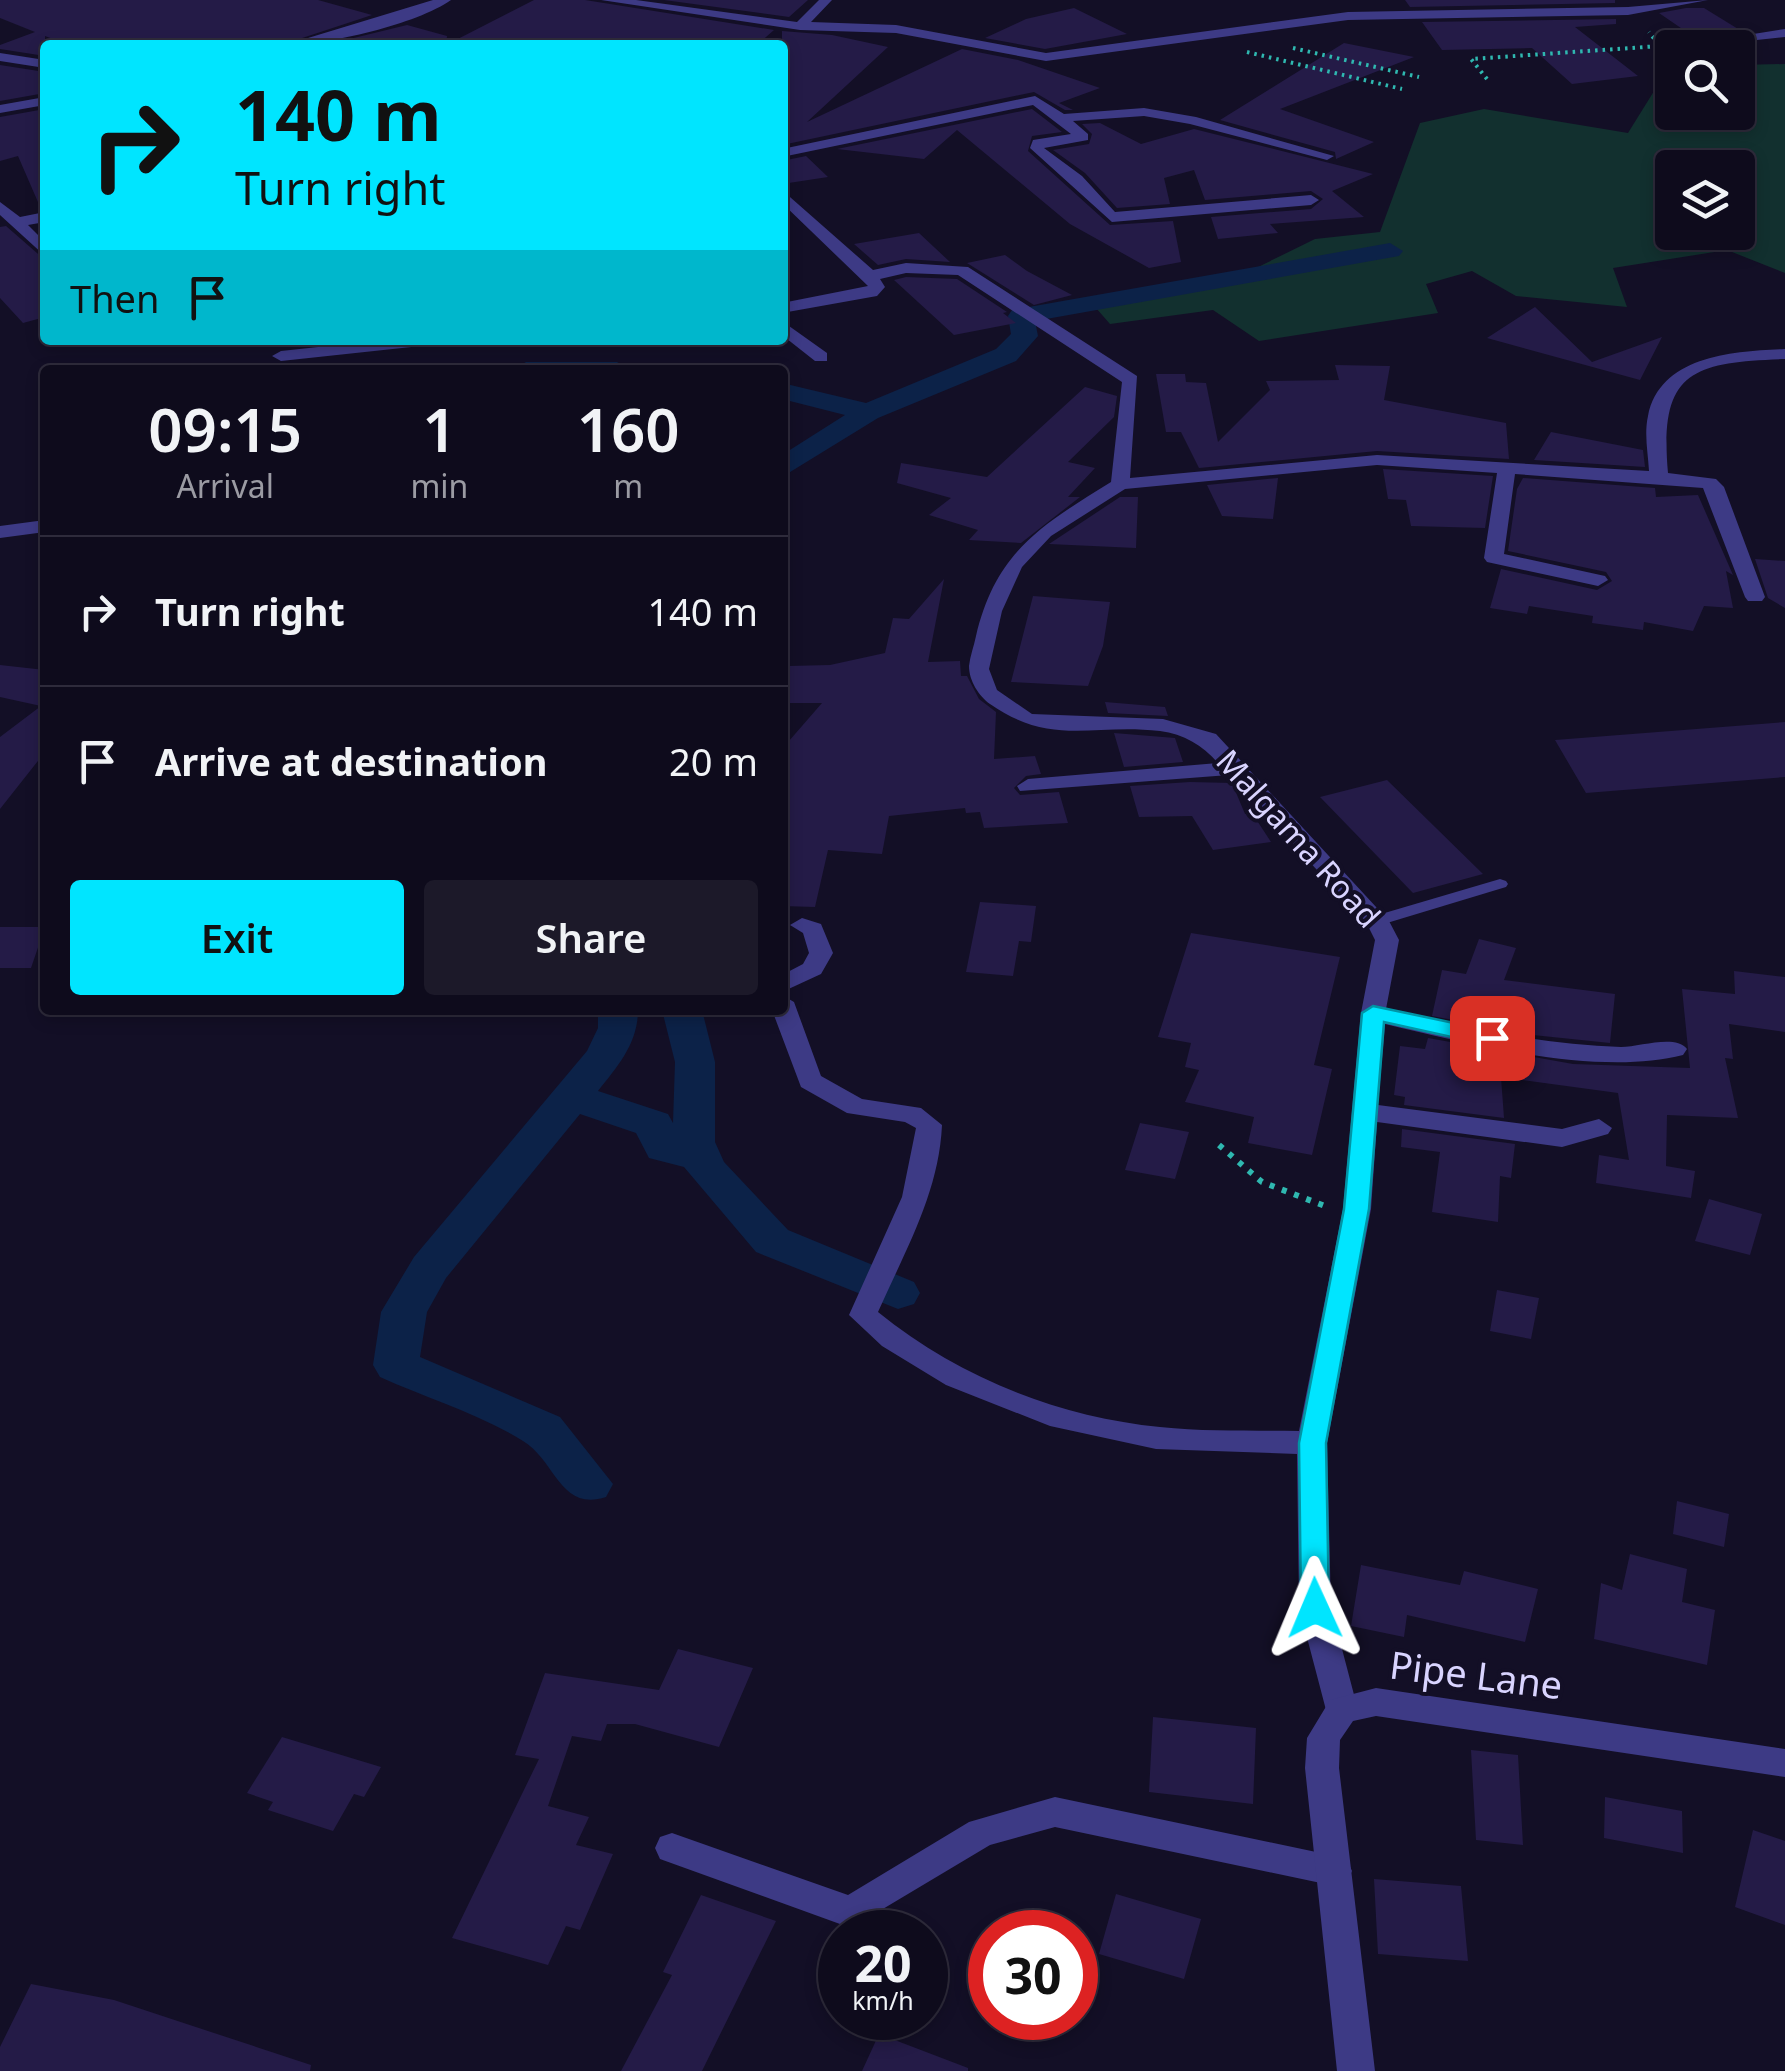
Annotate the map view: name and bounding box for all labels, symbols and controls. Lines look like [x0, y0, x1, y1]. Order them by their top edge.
map controls [1655, 30, 1755, 250]
button: search [1655, 30, 1755, 130]
text: 140 m [235, 66, 442, 162]
icon: right [70, 80, 200, 210]
button: layers [1655, 150, 1755, 250]
text: Turn right [235, 157, 446, 218]
icon: arrive [180, 270, 235, 325]
text: Then [70, 272, 160, 324]
text: 09:15 [148, 388, 302, 470]
text: 1 [422, 388, 457, 470]
text: 160 [577, 388, 680, 470]
text: Arrival [176, 464, 274, 507]
text: min [410, 464, 468, 507]
text: m [613, 464, 643, 507]
icon: right [70, 584, 125, 639]
text: Turn right [155, 585, 345, 637]
text: 140 m [647, 585, 758, 637]
icon: arrive [70, 734, 125, 789]
text: Arrive at destination [155, 735, 547, 787]
text: 20 m [669, 735, 758, 787]
street label: Malgama Road [1208, 740, 1391, 936]
button: Exit [70, 880, 404, 995]
button: Share [424, 880, 758, 995]
pin [1450, 996, 1535, 1081]
icon: arrive [1465, 1011, 1520, 1066]
position arrow [1263, 1556, 1367, 1660]
street label: Pipe Lane [1387, 1638, 1566, 1710]
speed limit sign: 30 [968, 1910, 1098, 2040]
text: 20 [854, 1929, 912, 1997]
text: km/h [852, 1983, 914, 2017]

